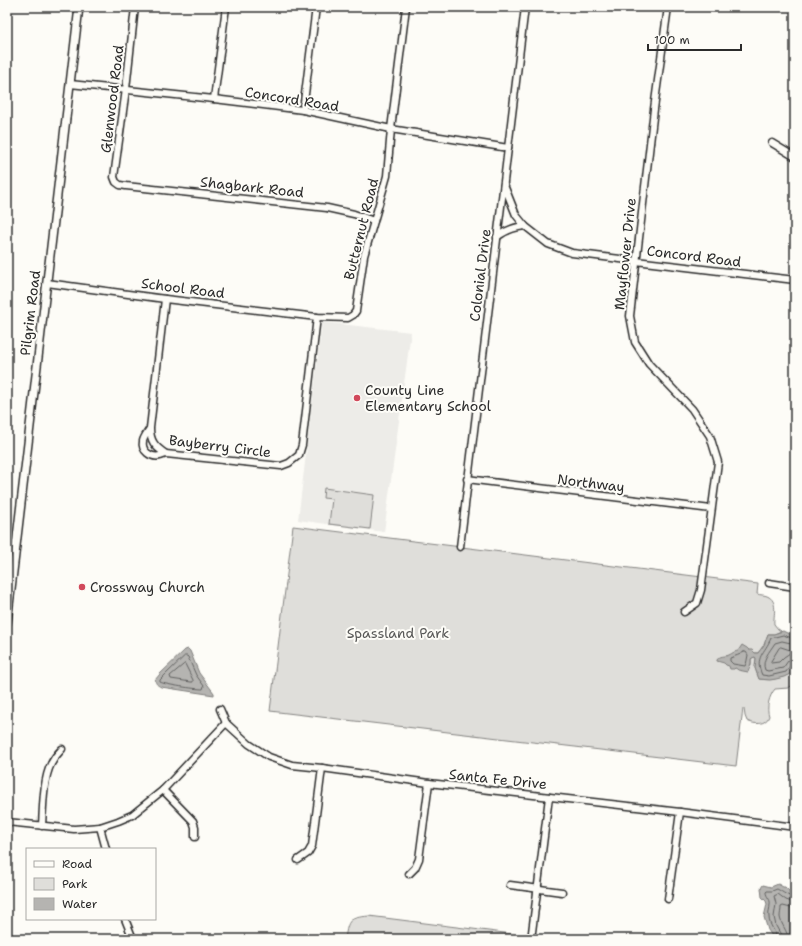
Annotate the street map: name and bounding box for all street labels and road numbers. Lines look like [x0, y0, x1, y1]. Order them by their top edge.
street label: Glenwood Road [96, 44, 128, 154]
street label: Concord Road [244, 83, 341, 115]
street label: Shagbark Road [199, 173, 305, 201]
street label: Butternut Road [340, 176, 382, 282]
street label: Mayflower Drive [610, 197, 640, 311]
street label: Colonial Drive [465, 228, 495, 322]
street label: Concord Road [646, 241, 742, 271]
street label: Pilgrim Road [16, 269, 44, 357]
street label: School Road [140, 274, 226, 302]
street label: Bayberry Circle [168, 431, 272, 461]
street label: Northway [556, 470, 626, 496]
street label: Santa Fe Drive [448, 765, 548, 793]

